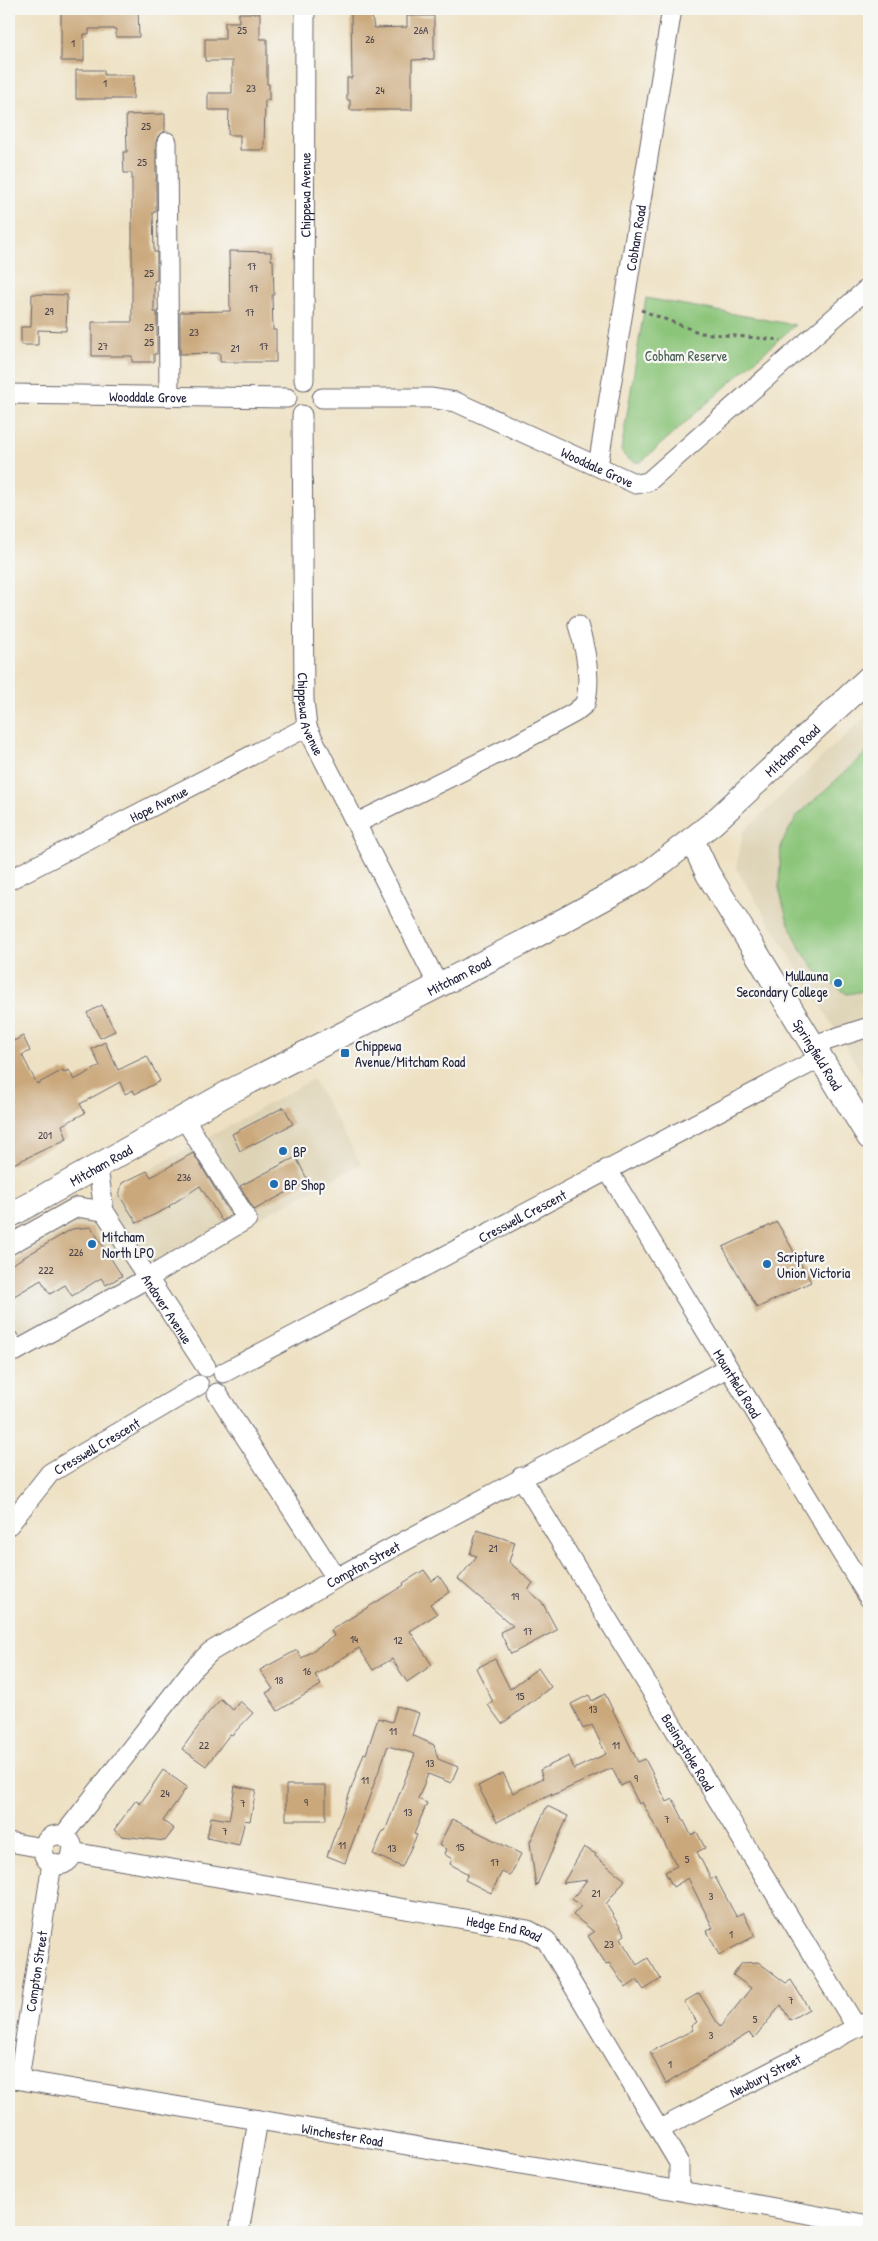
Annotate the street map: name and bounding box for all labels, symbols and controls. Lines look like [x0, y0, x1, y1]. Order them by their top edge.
house number: 25 [237, 23, 247, 37]
house number: 26A [414, 23, 429, 37]
house number: 26 [365, 32, 375, 46]
house number: 1 [71, 36, 75, 50]
house number: 1 [103, 76, 107, 90]
house number: 23 [246, 81, 256, 95]
house number: 24 [375, 83, 385, 97]
house number: 25 [141, 119, 151, 133]
street label: Chippewa Avenue [295, 152, 315, 238]
house number: 25 [137, 155, 147, 169]
street label: Cobham Road [620, 203, 650, 272]
house number: 17 [247, 259, 257, 273]
house number: 25 [144, 266, 154, 280]
house number: 17 [249, 281, 259, 295]
house number: 29 [44, 304, 54, 318]
house number: 17 [245, 305, 255, 319]
house number: 25 [144, 320, 154, 334]
house number: 23 [189, 325, 199, 339]
house number: 25 [144, 335, 154, 349]
house number: 27 [98, 339, 108, 353]
house number: 17 [259, 339, 269, 353]
house number: 21 [230, 341, 240, 355]
park label: Cobham Reserve [645, 346, 728, 365]
street label: Wooddale Grove [109, 386, 187, 406]
street label: Wooddale Grove [558, 442, 637, 492]
street label: Chippewa Avenue [293, 672, 329, 759]
street label: Mitcham Road [760, 719, 824, 780]
street label: Hope Avenue [126, 780, 191, 826]
street label: Mitcham Road [423, 951, 494, 999]
place label: Mullauna Secondary College [736, 966, 829, 1002]
marker: Mullauna Secondary College [832, 977, 844, 989]
street label: Springfield Road [789, 1015, 848, 1094]
place label: Chippewa Avenue/Mitcham Road [355, 1036, 466, 1071]
marker: Chippewa Avenue/Mitcham Road [339, 1047, 351, 1059]
house number: 201 [38, 1128, 52, 1142]
street label: Mitcham Road [66, 1139, 136, 1190]
place label: BP [293, 1142, 307, 1161]
marker: BP [277, 1145, 289, 1157]
house number: 236 [177, 1170, 192, 1184]
place label: BP Shop [284, 1175, 325, 1195]
marker: BP Shop [268, 1178, 280, 1190]
street label: Cresswell Crescent [475, 1184, 569, 1246]
place label: Mitcham North LPO [102, 1227, 154, 1262]
marker: Mitcham North LPO [86, 1238, 98, 1250]
house number: 226 [69, 1245, 84, 1259]
place label: Scripture Union Victoria [777, 1247, 851, 1282]
marker: Scripture Union Victoria [761, 1258, 773, 1270]
house number: 222 [38, 1263, 54, 1277]
street label: Andover Avenue [138, 1270, 198, 1347]
street label: Mountfield Road [710, 1345, 766, 1422]
street label: Cresswell Crescent [50, 1413, 143, 1478]
street label: Compton Street [322, 1536, 403, 1592]
house number: 21 [488, 1541, 498, 1555]
house number: 19 [511, 1589, 519, 1603]
house number: 17 [523, 1624, 533, 1638]
house number: 14 [350, 1632, 358, 1646]
house number: 12 [393, 1633, 403, 1647]
house number: 16 [303, 1664, 312, 1678]
house number: 18 [275, 1673, 284, 1687]
house number: 15 [516, 1689, 525, 1703]
house number: 13 [589, 1702, 598, 1716]
street label: Basingstoke Road [658, 1710, 720, 1795]
house number: 11 [389, 1724, 397, 1738]
house number: 22 [199, 1738, 209, 1752]
house number: 11 [612, 1738, 620, 1752]
house number: 13 [426, 1756, 435, 1770]
house number: 9 [634, 1771, 638, 1785]
house number: 11 [361, 1773, 369, 1787]
house number: 24 [160, 1786, 170, 1800]
house number: 9 [304, 1795, 308, 1809]
house number: 7 [240, 1796, 246, 1810]
house number: 13 [404, 1805, 413, 1819]
house number: 7 [664, 1812, 670, 1826]
house number: 7 [222, 1824, 228, 1838]
house number: 11 [338, 1838, 346, 1852]
house number: 15 [456, 1840, 465, 1854]
house number: 13 [388, 1841, 397, 1855]
house number: 5 [685, 1852, 690, 1866]
house number: 17 [490, 1855, 500, 1869]
house number: 21 [591, 1886, 601, 1900]
house number: 3 [709, 1889, 714, 1903]
street label: Hedge End Road [465, 1910, 546, 1946]
house number: 1 [729, 1927, 733, 1941]
street label: Compton Street [20, 1929, 51, 2013]
house number: 23 [604, 1937, 614, 1951]
house number: 7 [788, 1993, 794, 2007]
house number: 5 [753, 2012, 758, 2026]
house number: 3 [709, 2028, 714, 2042]
street label: Newbury Street [726, 2048, 804, 2101]
house number: 1 [668, 2057, 672, 2071]
street label: Winchester Road [300, 2118, 385, 2150]

